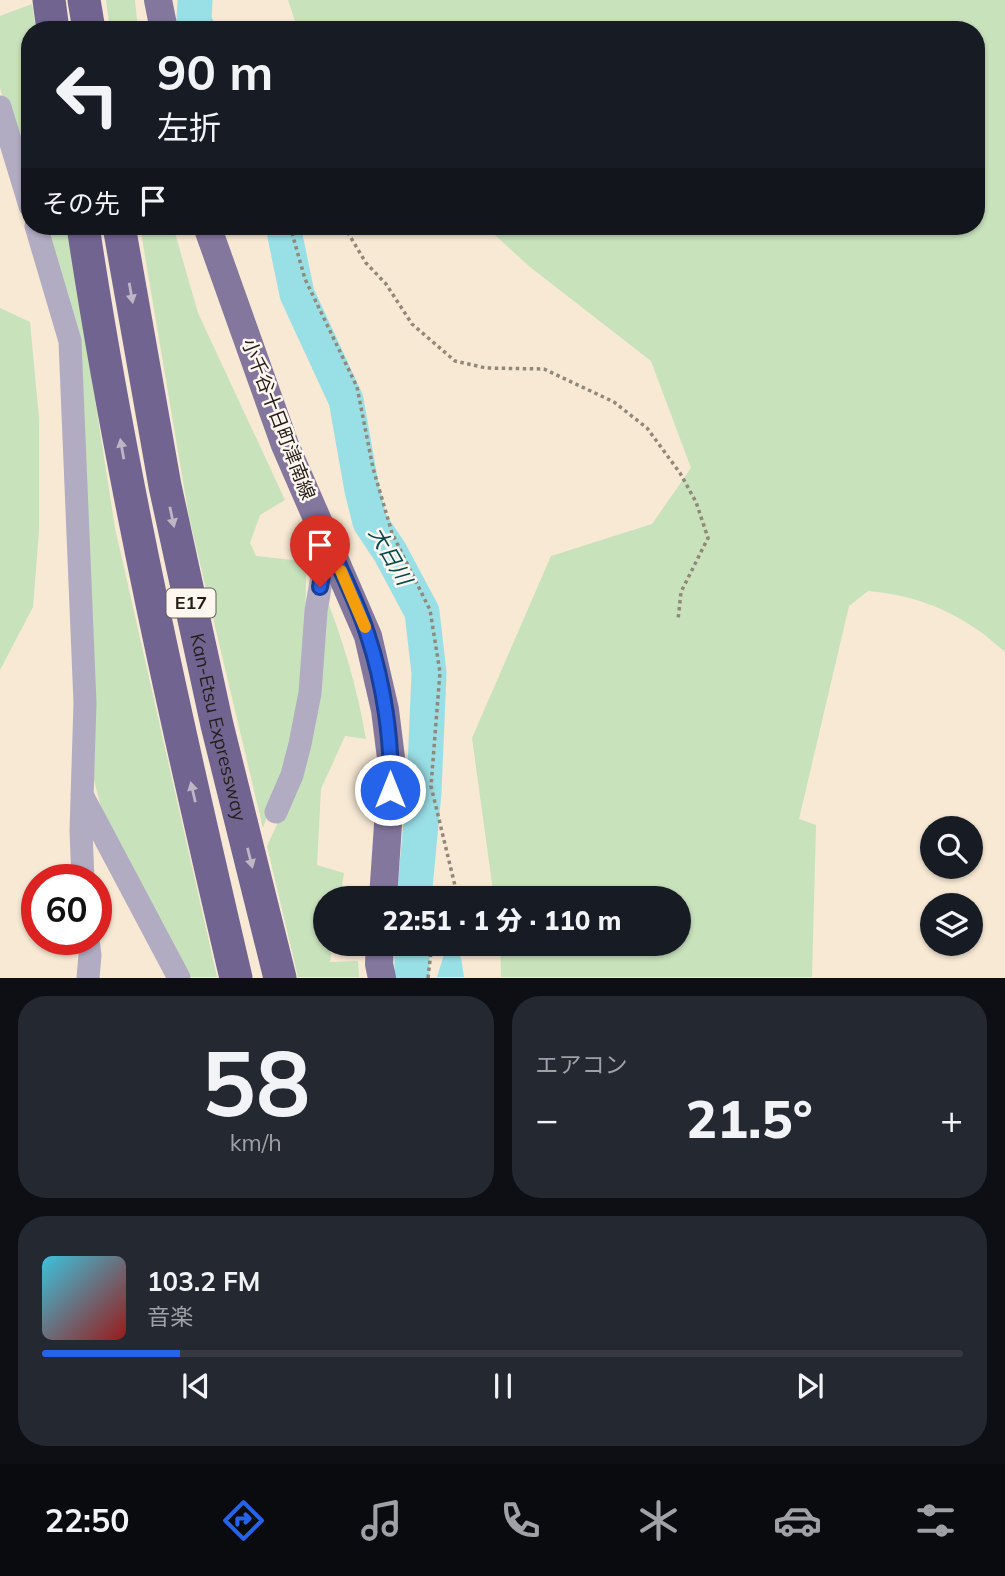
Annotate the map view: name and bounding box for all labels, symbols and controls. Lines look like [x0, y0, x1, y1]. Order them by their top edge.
text: 90 m [157, 41, 273, 102]
icon: left [42, 49, 133, 140]
text: 左折 [157, 107, 221, 147]
icon: arrive [134, 182, 172, 220]
text: その先 [42, 187, 120, 220]
one-way arrow [125, 282, 136, 304]
street label: 小千谷十日町津南線 [237, 335, 321, 503]
one-way arrow [116, 438, 127, 460]
one-way arrow [166, 506, 177, 528]
pin [290, 515, 350, 587]
water label: 大日川 [364, 522, 419, 591]
icon: arrive [301, 526, 339, 564]
road number: E17 [166, 588, 216, 618]
street label: Kan-Etsu Expressway [185, 631, 252, 823]
position arrow [353, 753, 427, 827]
one-way arrow [187, 781, 198, 803]
map controls [920, 816, 983, 956]
button: search [920, 816, 983, 879]
one-way arrow [245, 847, 256, 869]
speed limit sign: 60 [21, 864, 112, 955]
button: layers [920, 893, 983, 956]
text: 22:51 · 1 分 · 110 m [383, 904, 621, 937]
text: 58 [201, 1025, 310, 1139]
text: エアコン [536, 1050, 628, 1079]
text: 21.5° [686, 1086, 813, 1151]
text: − [536, 1095, 558, 1143]
text: + [940, 1095, 963, 1143]
text: km/h [230, 1128, 282, 1157]
text: 103.2 FM [147, 1265, 260, 1298]
text: 音楽 [147, 1302, 193, 1331]
icon: previous [177, 1367, 215, 1405]
icon: pause [484, 1367, 522, 1405]
icon: next [791, 1367, 829, 1405]
icon: directions [219, 1496, 268, 1545]
icon: music [357, 1496, 406, 1545]
icon: phone [496, 1496, 545, 1545]
icon: climate [634, 1496, 683, 1545]
icon: car [773, 1496, 822, 1545]
icon: filters [911, 1496, 960, 1545]
text: 22:50 [45, 1500, 129, 1540]

